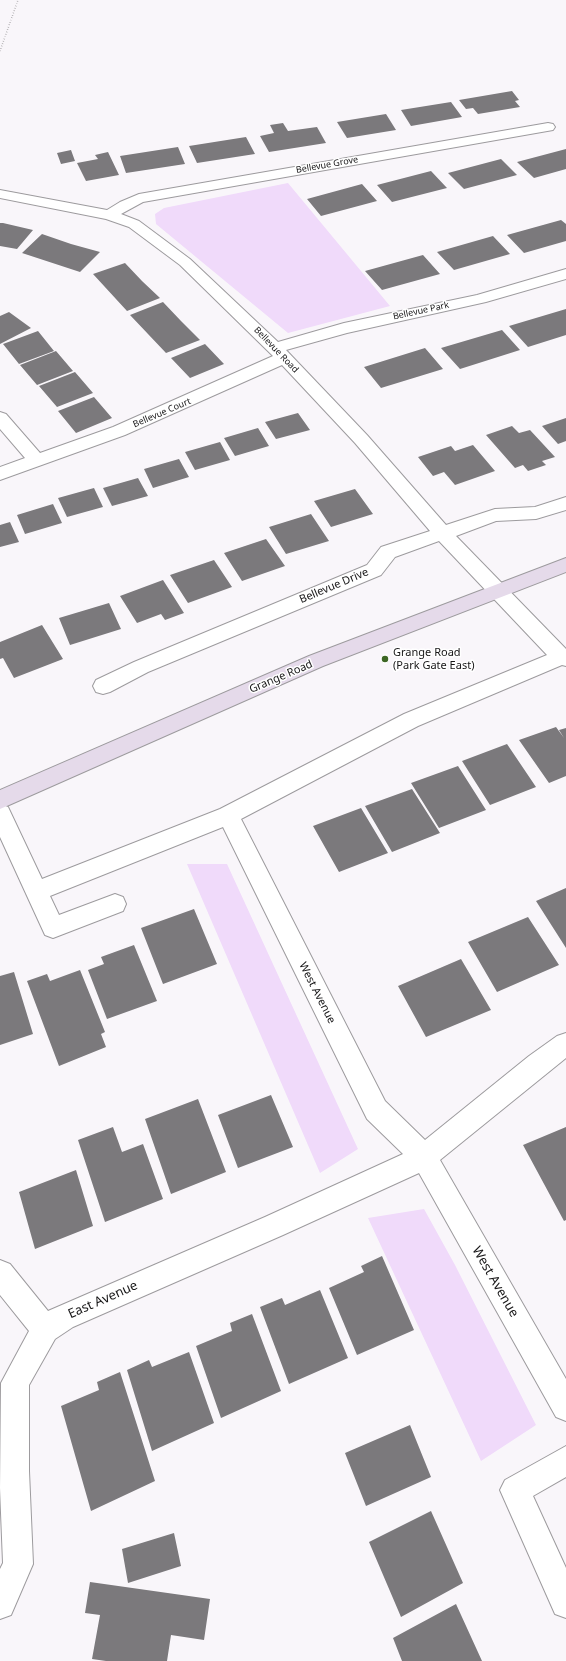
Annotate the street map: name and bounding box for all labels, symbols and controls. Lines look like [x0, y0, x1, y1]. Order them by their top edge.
street label: Bellevue Grove [295, 154, 359, 176]
street label: Bellevue Park [392, 300, 450, 322]
street label: Bellevue Road [251, 325, 301, 375]
street label: Bellevue Court [132, 396, 192, 430]
street label: Bellevue Drive [298, 566, 370, 606]
place label: Grange Road (Park Gate East) [393, 646, 474, 672]
marker: Grange Road (Park Gate East) [380, 654, 390, 664]
street label: Grange Road [247, 658, 315, 696]
street label: West Avenue [296, 960, 338, 1026]
street label: West Avenue [468, 1244, 522, 1320]
street label: East Avenue [66, 1278, 140, 1322]

